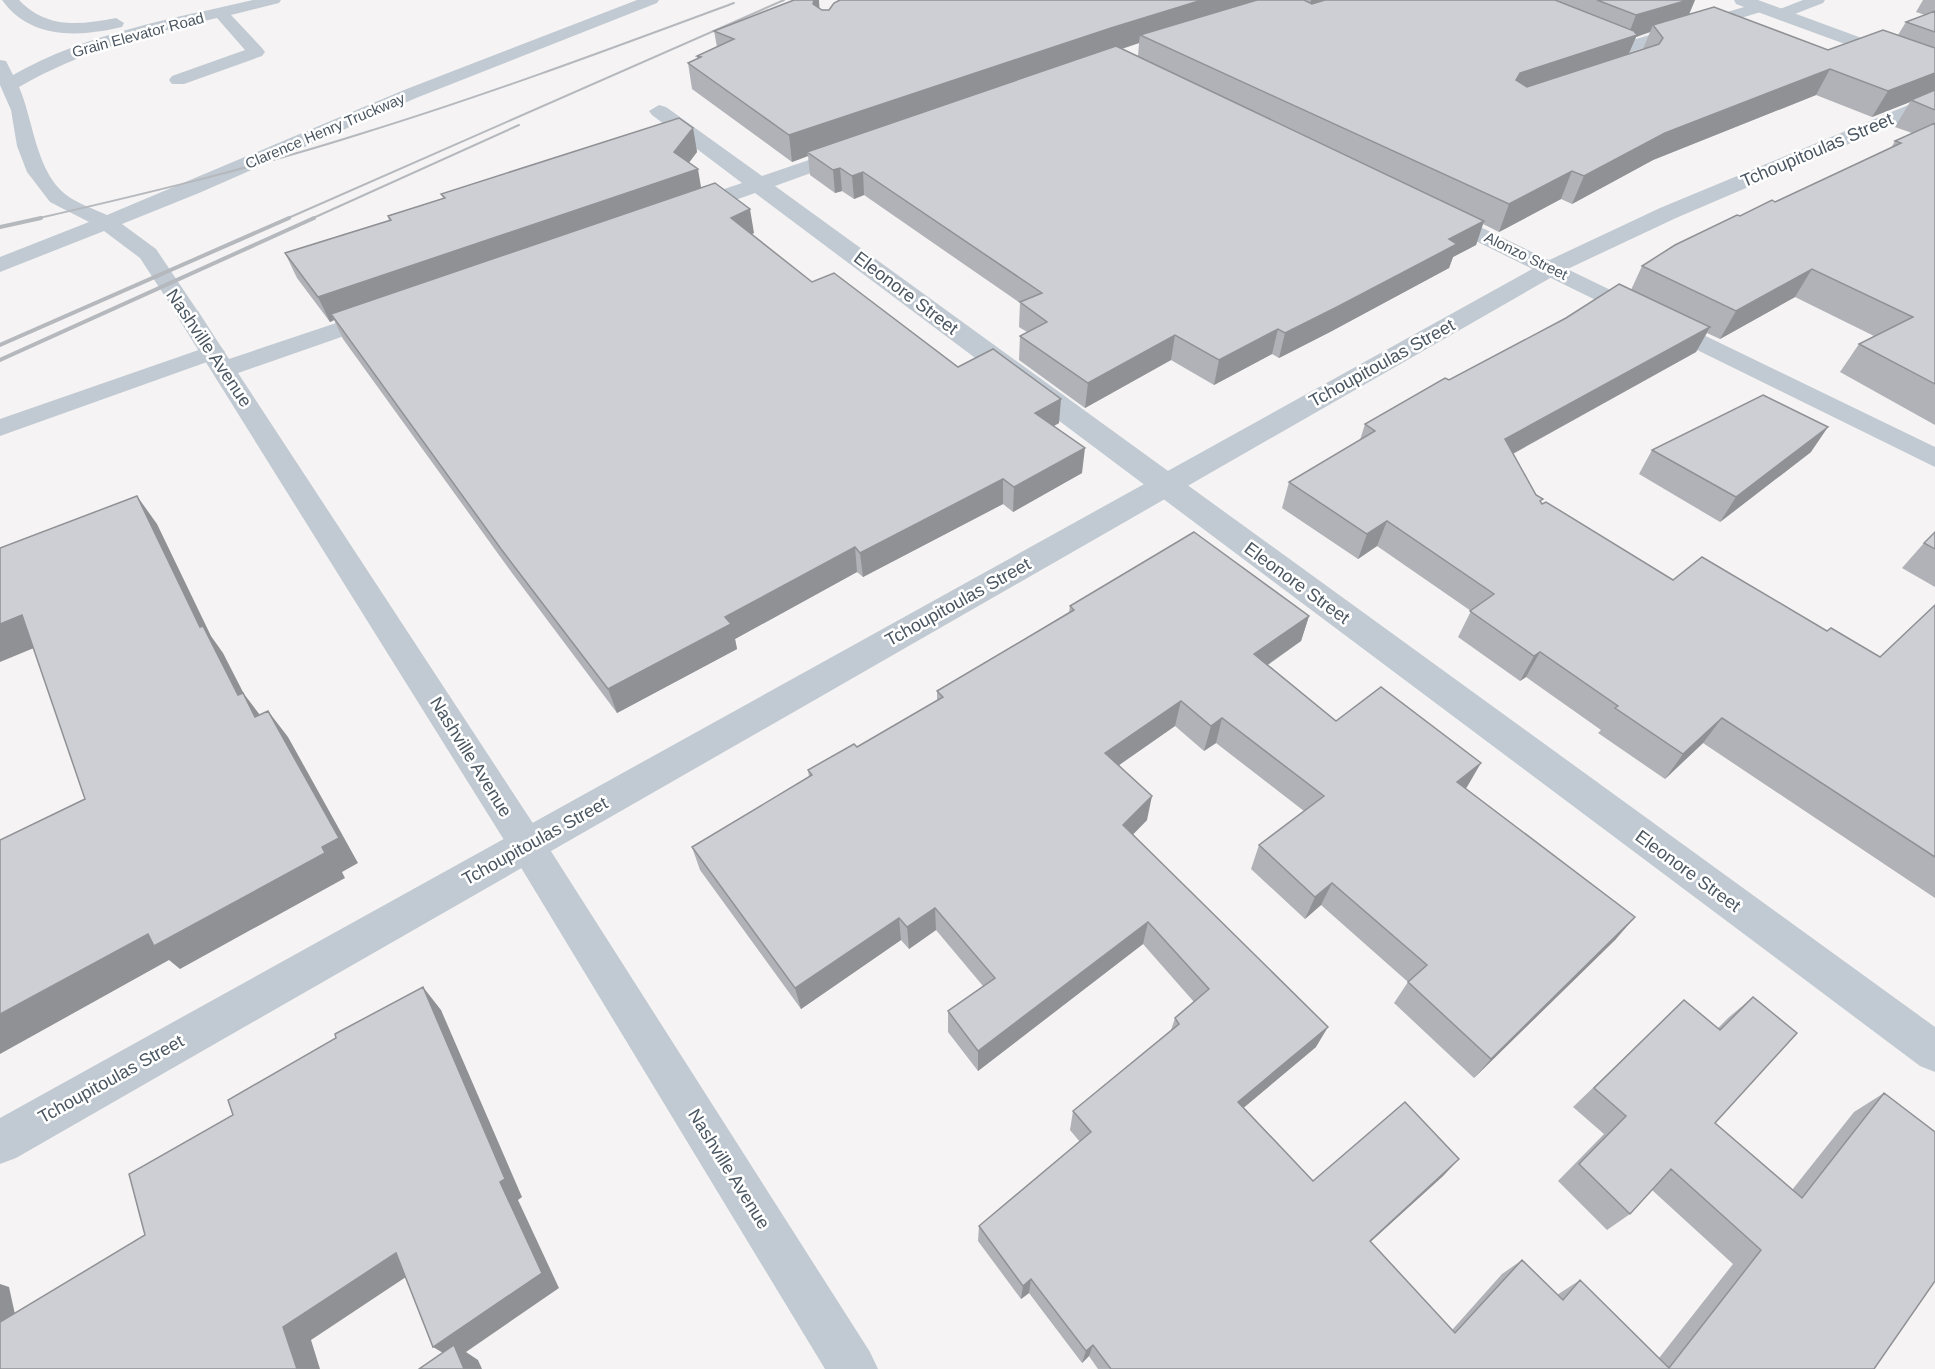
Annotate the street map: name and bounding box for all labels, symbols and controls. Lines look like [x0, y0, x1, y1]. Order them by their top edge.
street label: Grain Elevator Road [70, 9, 206, 60]
street label: Clarence Henry Truckway [242, 89, 408, 172]
street label: Tchoupitoulas Street [1738, 109, 1896, 191]
street label: Alonzo Street [1482, 228, 1571, 283]
street label: Eleonore Street [850, 247, 962, 339]
street label: Nashville Avenue [162, 285, 256, 411]
street label: Tchoupitoulas Street [1306, 315, 1458, 411]
street label: Eleonore Street [1241, 538, 1353, 628]
street label: Tchoupitoulas Street [882, 554, 1034, 650]
street label: Nashville Avenue [426, 693, 516, 821]
street label: Tchoupitoulas Street [459, 793, 611, 889]
street label: Eleonore Street [1632, 826, 1744, 916]
street label: Tchoupitoulas Street [35, 1031, 187, 1127]
street label: Nashville Avenue [684, 1105, 774, 1233]

